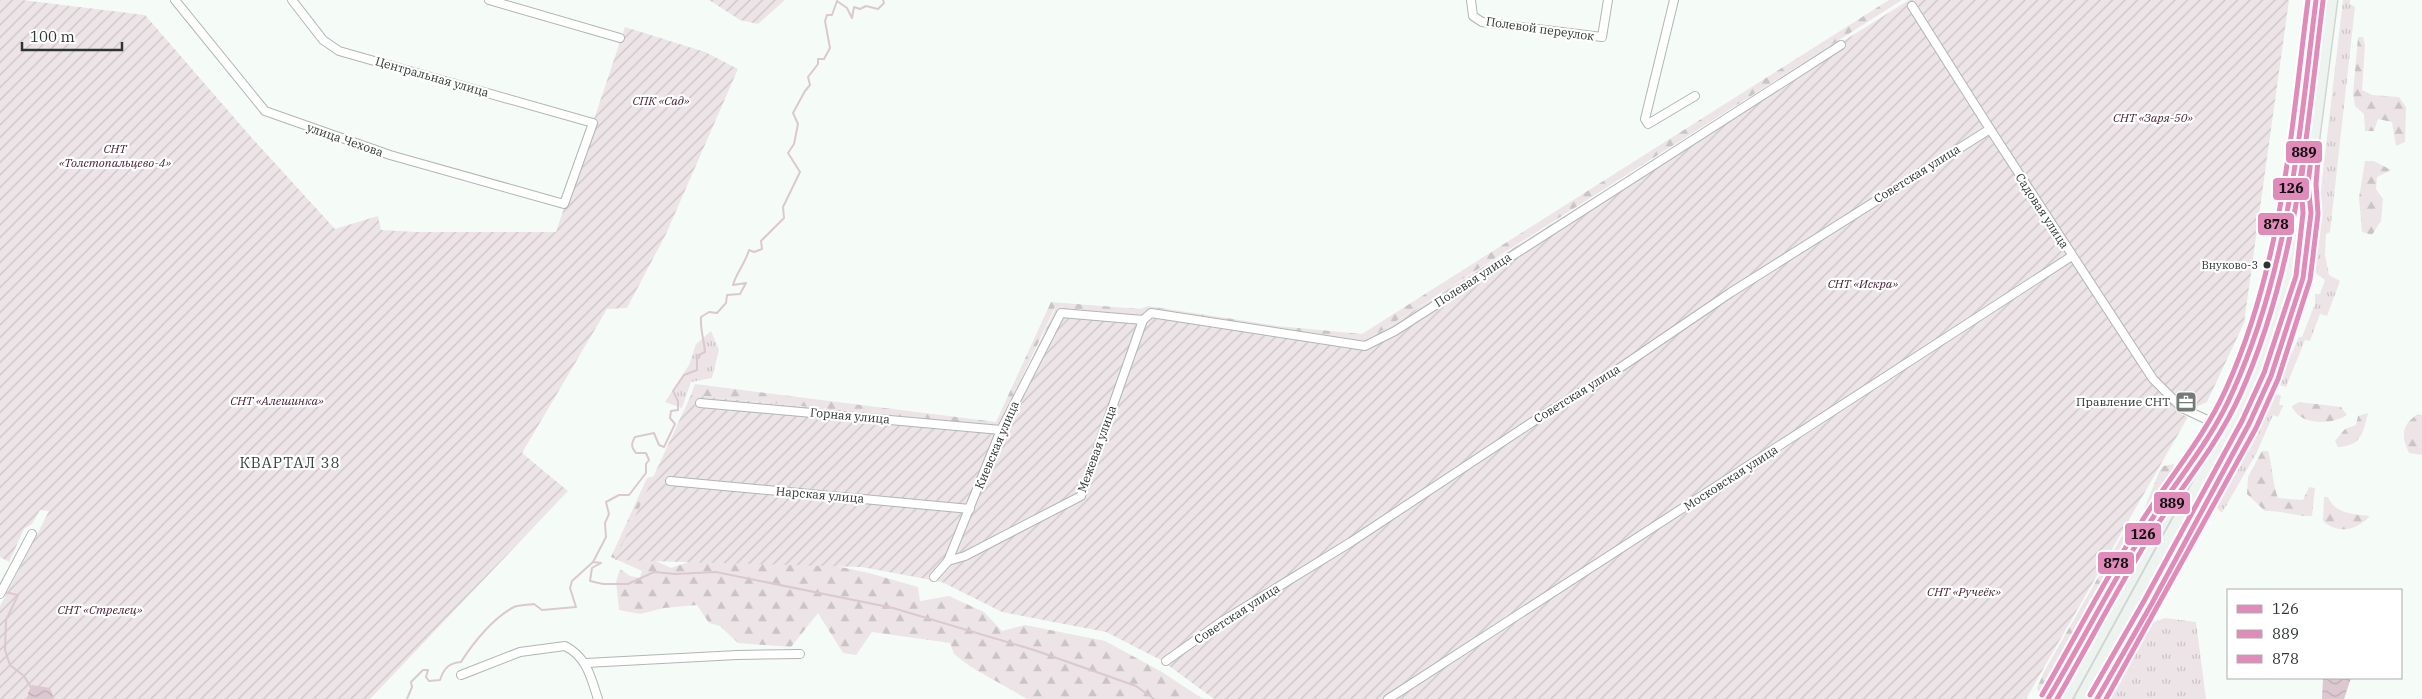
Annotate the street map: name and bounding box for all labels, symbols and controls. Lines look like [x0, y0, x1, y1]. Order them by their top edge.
street label: Полевой переулок [1485, 13, 1595, 44]
scale bar [22, 20, 122, 52]
text: 100 m [30, 27, 75, 46]
street label: Центральная улица [374, 53, 491, 100]
park label: СПК «Сад» [632, 93, 690, 108]
park label: СНТ «Заря-50» [2113, 110, 2193, 125]
street label: улица Чехова [305, 119, 386, 160]
line badge: 889 [2285, 140, 2323, 164]
park label: СНТ «Толстопальцево-4» [59, 141, 171, 170]
street label: Советская улица [1871, 141, 1963, 206]
text: 889 [2291, 143, 2317, 161]
street label: Садовая улица [2012, 170, 2073, 252]
line badge: 126 [2272, 177, 2310, 201]
text: 126 [2278, 179, 2304, 197]
line badge: 878 [2257, 212, 2295, 236]
text: 878 [2263, 215, 2289, 233]
street label: Полевая улица [1432, 249, 1514, 310]
place label: Внуково-3 [2201, 258, 2258, 272]
marker: Внуково-3 [2262, 260, 2272, 270]
park label: СНТ «Искра» [1828, 276, 1898, 291]
street label: Советская улица [1531, 361, 1623, 426]
office icon: Правление СНТ [2174, 390, 2198, 414]
park label: СНТ «Алешинка» [230, 393, 324, 408]
place label: Правление СНТ [2076, 394, 2170, 409]
street label: Киевская улица [971, 398, 1022, 491]
street label: Межевая улица [1074, 403, 1119, 494]
street label: Горная улица [810, 405, 891, 426]
street label: Московская улица [1681, 441, 1781, 514]
district label: КВАРТАЛ 38 [240, 453, 341, 472]
street label: Нарская улица [775, 483, 865, 506]
line badge: 889 [2153, 491, 2191, 515]
text: 889 [2159, 494, 2185, 512]
line badge: 126 [2124, 522, 2162, 546]
text: 126 [2130, 525, 2156, 543]
line badge: 878 [2097, 551, 2135, 575]
text: 878 [2103, 554, 2129, 572]
street label: Советская улица [1191, 580, 1283, 647]
park label: СНТ «Ручеёк» [1927, 584, 2001, 599]
legend [2227, 589, 2402, 679]
text: 126 [2272, 599, 2299, 618]
park label: СНТ «Стрелец» [58, 602, 143, 617]
text: 889 [2272, 624, 2299, 643]
text: 878 [2272, 649, 2299, 668]

